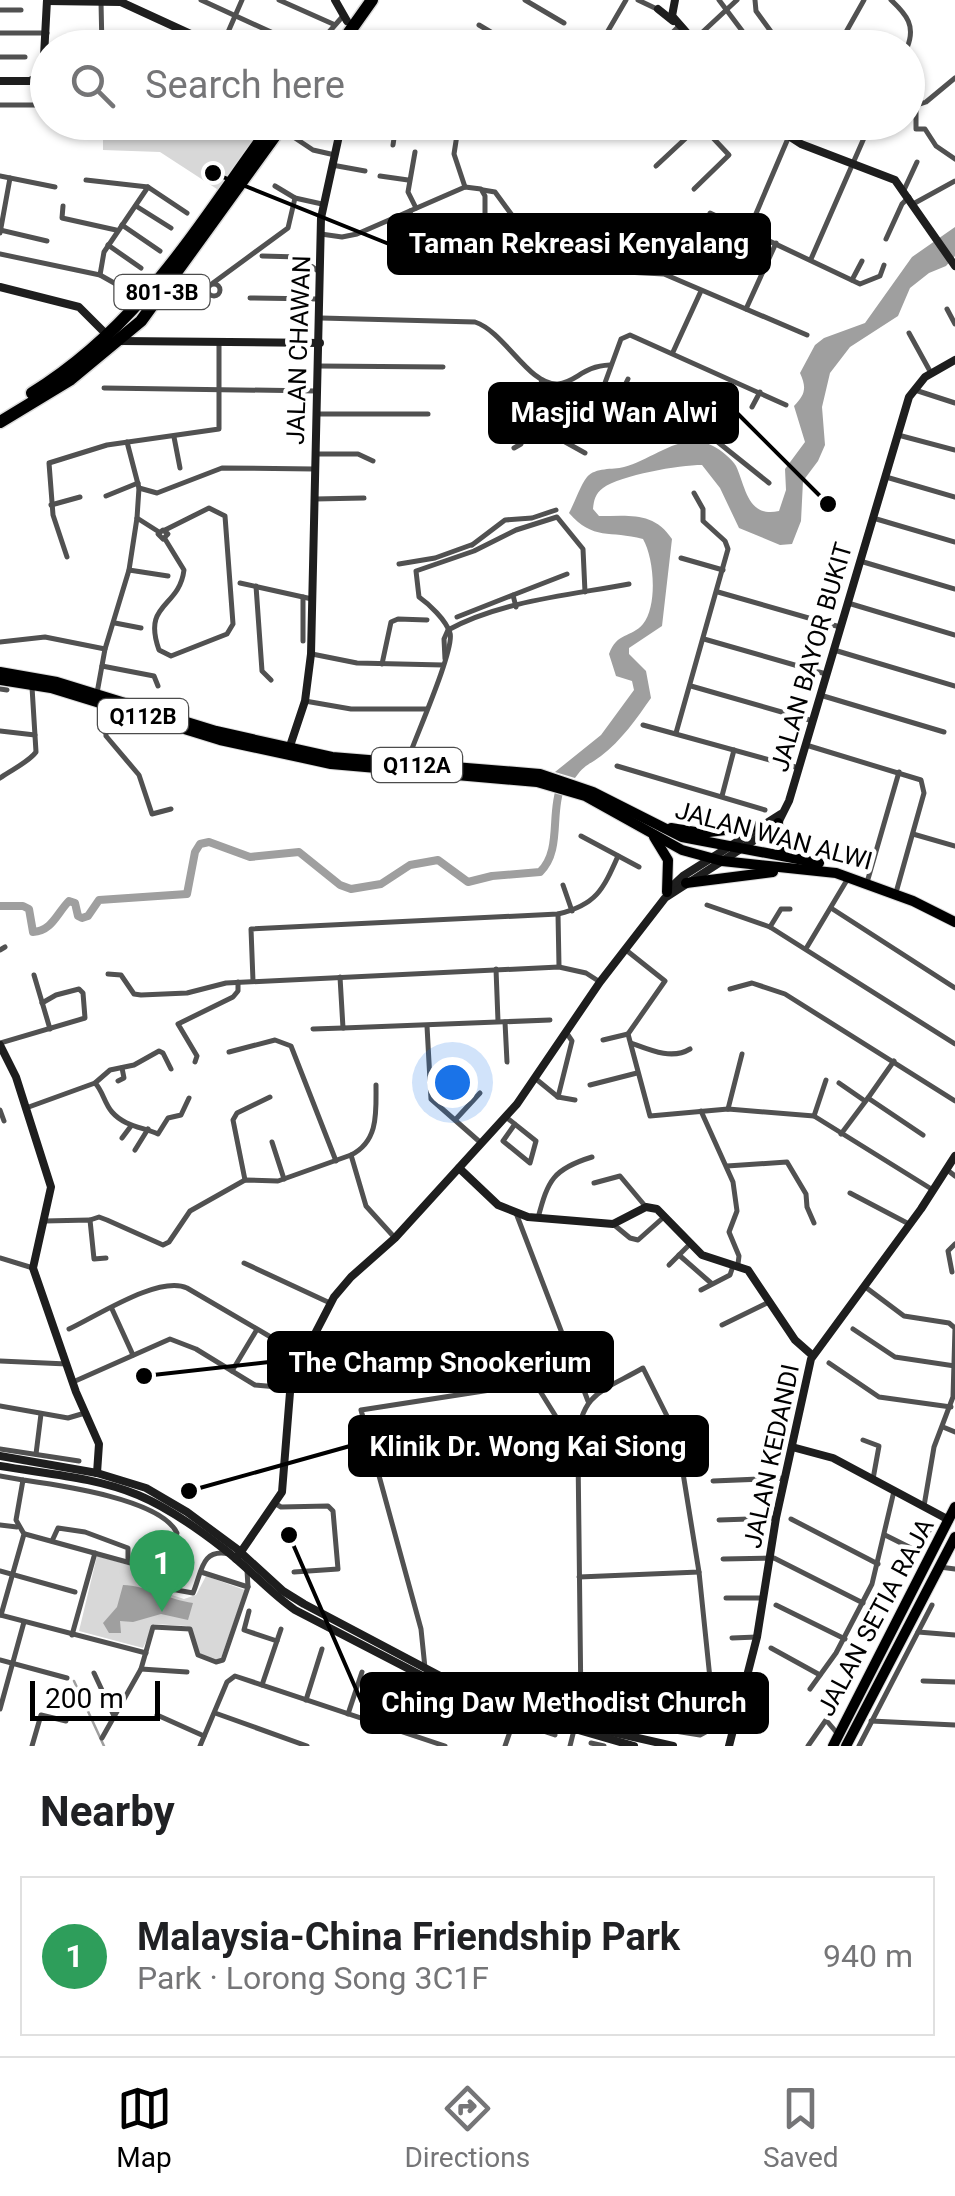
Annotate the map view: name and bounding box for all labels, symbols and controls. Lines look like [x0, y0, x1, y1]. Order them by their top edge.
search box [30, 30, 925, 140]
icon: search [65, 58, 120, 113]
text: Search here [145, 63, 345, 107]
callout: Taman Rekreasi Kenyalang [389, 215, 769, 273]
text: Taman Rekreasi Kenyalang [409, 227, 749, 260]
street label: JALAN CHAWAN [281, 255, 316, 445]
road number: 801-3B [114, 275, 210, 309]
callout: Masjid Wan Alwi [490, 384, 737, 442]
text: Masjid Wan Alwi [510, 396, 718, 429]
street label: JALAN BAYOR BUKIT [765, 539, 858, 775]
road number: Q112B [98, 699, 188, 733]
road number: Q112A [372, 748, 462, 782]
street label: JALAN WAN ALWI [672, 795, 876, 876]
your location [427, 1057, 478, 1108]
callout: The Champ Snookerium [269, 1333, 612, 1391]
text: The Champ Snookerium [288, 1346, 592, 1379]
street label: JALAN KEDANDI [738, 1361, 805, 1551]
callout: Klinik Dr. Wong Kai Siong [350, 1417, 707, 1475]
text: Klinik Dr. Wong Kai Siong [370, 1430, 686, 1463]
street label: JALAN SETIA RAJA [811, 1514, 940, 1721]
pin: 1 [130, 1530, 194, 1612]
callout: Ching Daw Methodist Church [362, 1674, 767, 1732]
scale bar [30, 1676, 160, 1720]
text: 200 m [45, 1682, 124, 1715]
text: Ching Daw Methodist Church [381, 1686, 747, 1719]
text: Nearby [40, 1787, 175, 1836]
text: Malaysia-China Friendship Park [137, 1915, 680, 1959]
text: 1 [65, 1937, 84, 1975]
text: 940 m [823, 1937, 913, 1975]
text: Park · Lorong Song 3C1F [137, 1959, 489, 1997]
tab: Map [116, 2081, 172, 2174]
tab: Directions [404, 2081, 530, 2174]
tab: Saved [763, 2081, 839, 2174]

